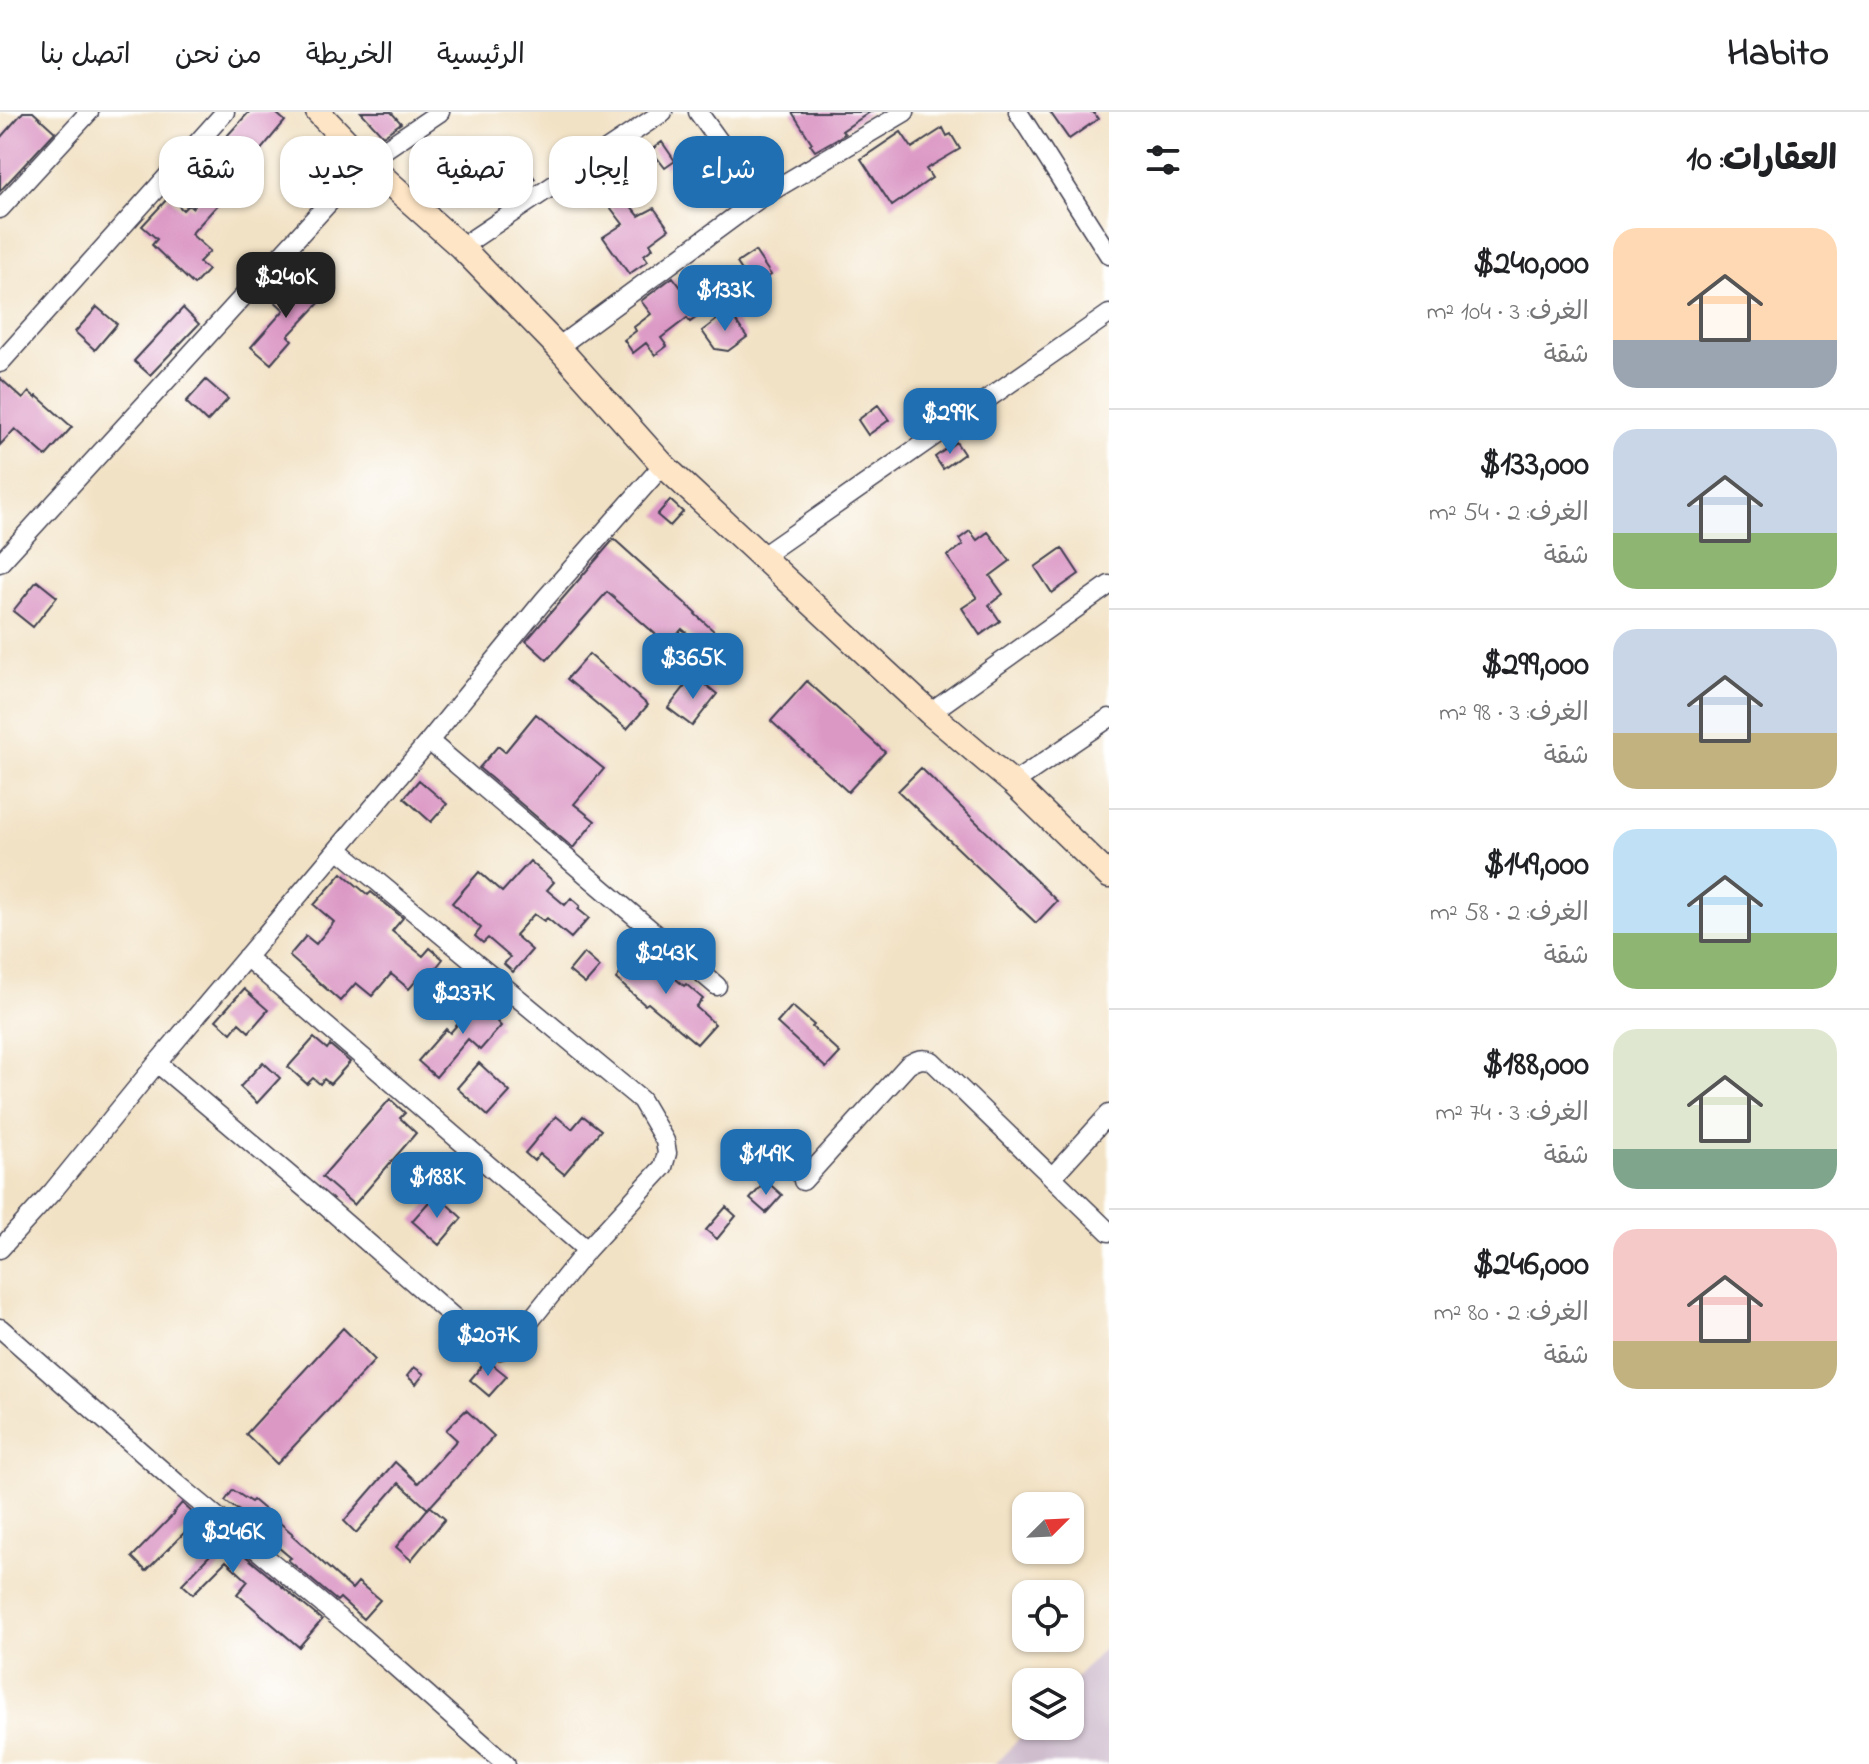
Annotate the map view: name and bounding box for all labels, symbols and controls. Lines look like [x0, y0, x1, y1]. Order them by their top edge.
text: Habito [1727, 27, 1829, 83]
text: اتصل بنا [40, 36, 131, 77]
text: من نحن [175, 36, 262, 77]
text: الخريطة [306, 36, 393, 77]
text: الرئيسية [437, 36, 525, 77]
chip: شقة [159, 136, 264, 208]
chip: جديد [280, 136, 393, 208]
chip: تصفية [409, 136, 533, 208]
chip: إيجار [549, 136, 657, 208]
chip: شراء [673, 136, 784, 208]
text: العقارات: 10 [1686, 136, 1837, 186]
icon: filters [1141, 138, 1185, 182]
text: $240,000 [1473, 240, 1589, 290]
pin: $240K [230, 252, 342, 320]
text: $240K [254, 259, 318, 297]
icon: home [1677, 260, 1773, 356]
pin: $133K [669, 265, 781, 333]
text: $133K [696, 272, 754, 310]
text: الغرف: 3 · 104 m² [1426, 294, 1589, 332]
text: شقة [1544, 337, 1589, 375]
pin: $299K [894, 388, 1006, 456]
text: $299K [922, 395, 978, 433]
text: $133,000 [1480, 441, 1589, 491]
icon: home [1677, 461, 1773, 557]
text: الغرف: 2 · 54 m² [1429, 495, 1589, 533]
text: شقة [1544, 538, 1589, 576]
pin: $365K [637, 633, 749, 701]
text: $365K [660, 640, 726, 678]
text: $299,000 [1481, 641, 1589, 691]
icon: home [1677, 661, 1773, 757]
text: الغرف: 3 · 98 m² [1439, 695, 1589, 733]
text: شقة [1544, 738, 1589, 776]
text: $149,000 [1483, 841, 1589, 891]
icon: home [1677, 861, 1773, 957]
text: الغرف: 2 · 58 m² [1430, 895, 1589, 933]
pin: $243K [610, 928, 722, 996]
text: $243K [635, 935, 697, 973]
text: شقة [1544, 938, 1589, 976]
pin: $237K [407, 968, 519, 1036]
text: $237K [432, 975, 494, 1013]
text: $188,000 [1482, 1041, 1589, 1091]
icon: home [1677, 1061, 1773, 1157]
text: الغرف: 3 · 74 m² [1435, 1095, 1589, 1133]
pin: $149K [710, 1129, 822, 1197]
text: $149K [738, 1136, 794, 1174]
text: شقة [1544, 1138, 1589, 1176]
pin: $188K [381, 1152, 493, 1220]
text: $188K [409, 1159, 465, 1197]
text: $246,000 [1473, 1241, 1589, 1291]
icon: home [1677, 1261, 1773, 1357]
text: الغرف: 2 · 80 m² [1433, 1295, 1589, 1333]
pin: $207K [432, 1310, 544, 1378]
text: $207K [456, 1317, 520, 1355]
text: شقة [1544, 1338, 1589, 1376]
north arrow [1012, 1492, 1084, 1564]
map controls [1012, 1492, 1084, 1740]
pin: $246K [177, 1507, 289, 1575]
text: $246K [201, 1514, 265, 1552]
button: locate [1012, 1580, 1084, 1652]
button: layers [1012, 1668, 1084, 1740]

